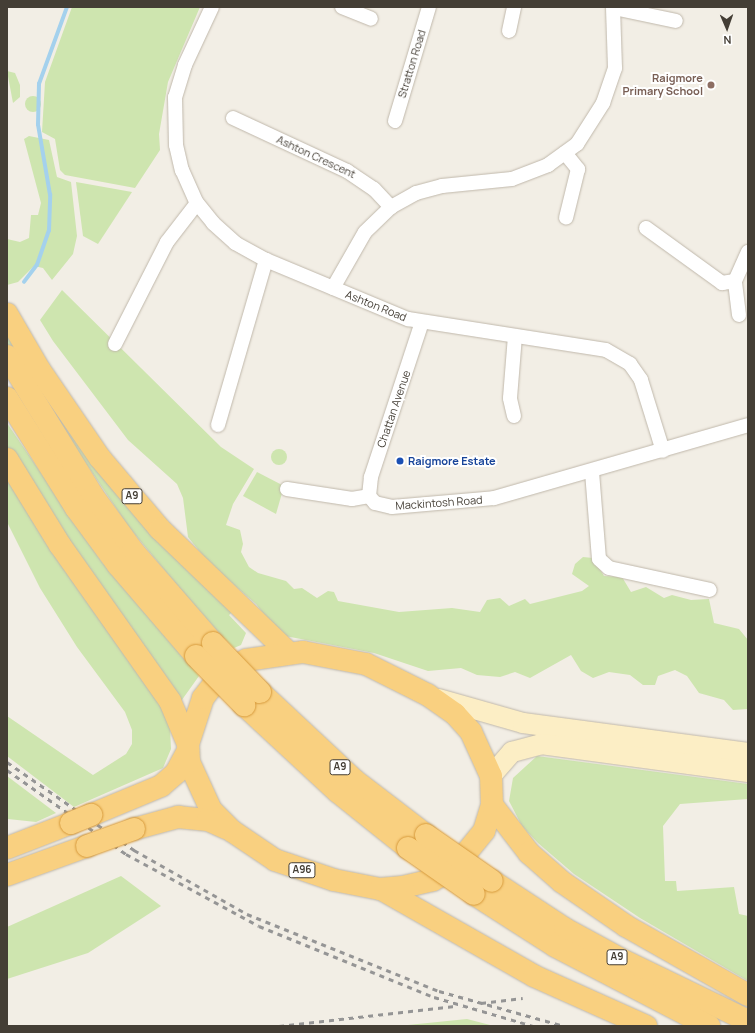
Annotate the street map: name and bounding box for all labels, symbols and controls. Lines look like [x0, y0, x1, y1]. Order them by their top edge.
north arrow [707, 8, 747, 48]
street label: Stratton Road [395, 28, 429, 100]
text: N [723, 33, 732, 48]
place label: Raigmore Primary School [623, 72, 703, 98]
marker: Raigmore Primary School [706, 80, 716, 90]
street label: Ashton Crescent [274, 133, 358, 181]
street label: Ashton Road [343, 288, 409, 324]
street label: Chattan Avenue [375, 368, 413, 450]
place label: Raigmore Estate [408, 454, 496, 468]
marker: Raigmore Estate [395, 456, 405, 466]
road number: A9 [121, 488, 143, 504]
street label: Mackintosh Road [395, 493, 483, 513]
road number: A9 [329, 759, 351, 775]
road number: A96 [288, 862, 316, 878]
road number: A9 [606, 949, 628, 965]

